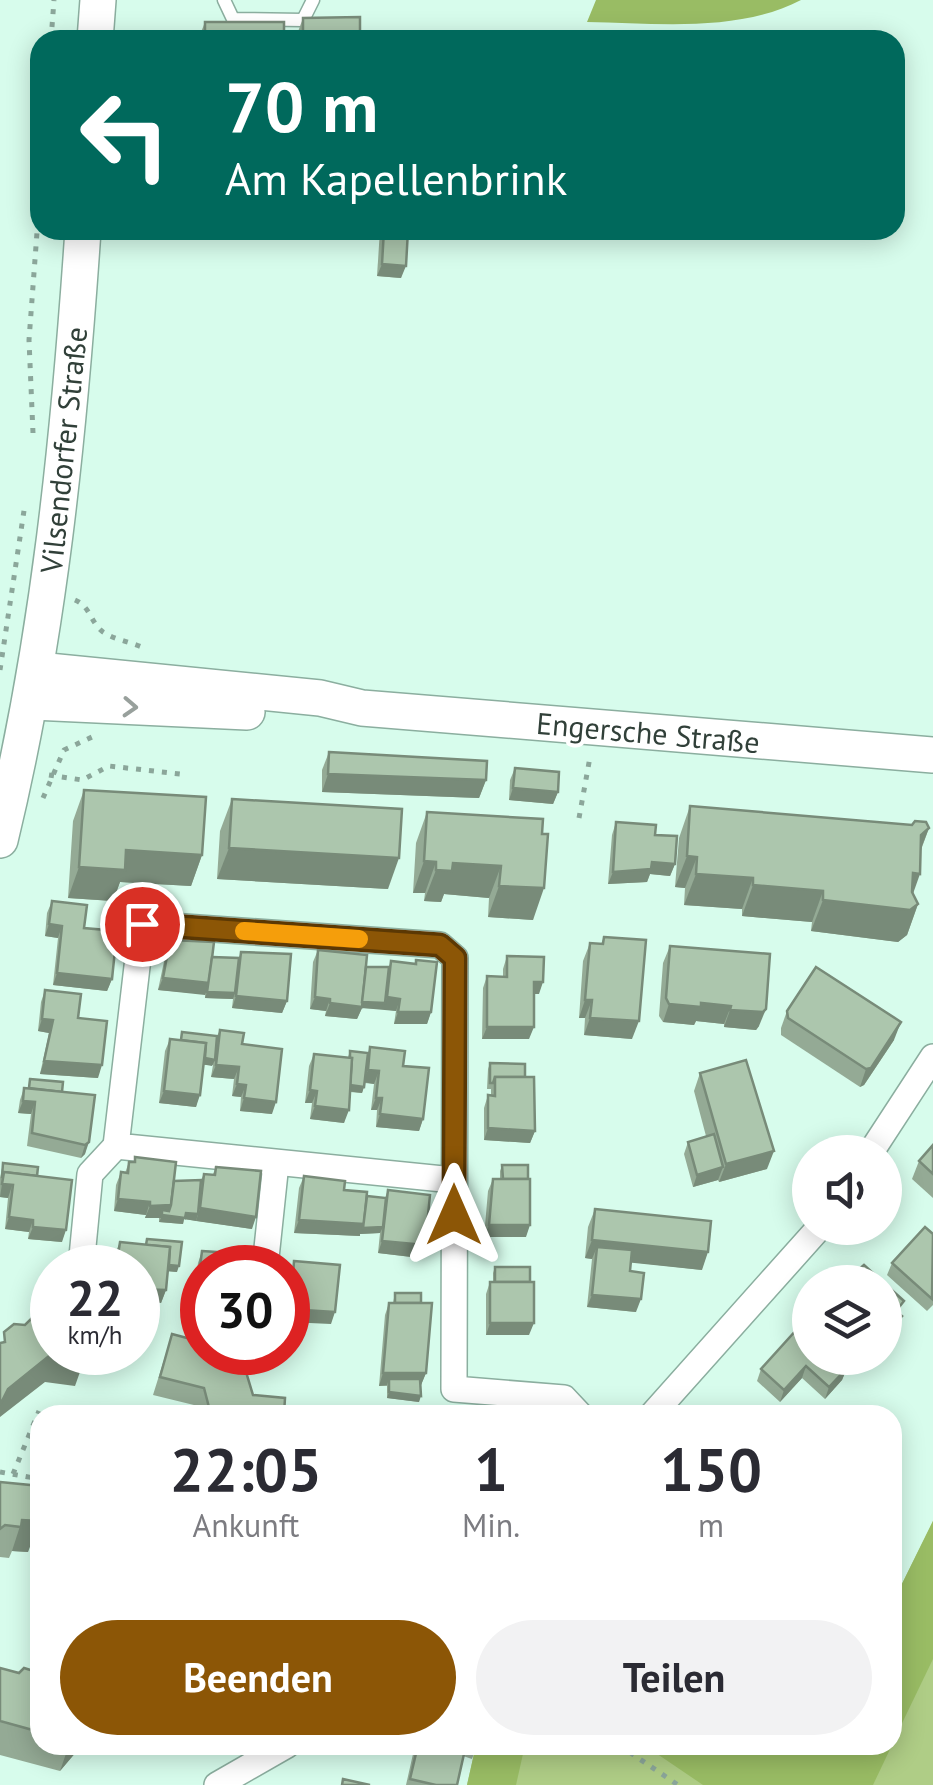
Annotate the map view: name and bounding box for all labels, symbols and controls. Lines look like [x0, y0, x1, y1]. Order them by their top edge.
text: 70 m [225, 61, 378, 151]
icon: left [60, 70, 190, 200]
text: Am Kapellenbrink [225, 149, 567, 207]
street label: Vilsendorfer Straße [31, 325, 95, 576]
one-way arrow [123, 696, 139, 717]
street label: Engersche Straße [535, 703, 761, 761]
pin [100, 882, 185, 967]
icon: arrive [115, 897, 170, 952]
map controls [792, 1135, 902, 1375]
button: sound [792, 1135, 902, 1245]
position arrow [402, 1163, 506, 1267]
speed limit sign: 30 [180, 1245, 310, 1375]
text: 22 [67, 1265, 123, 1330]
button: layers [792, 1265, 902, 1375]
text: km/h [68, 1319, 122, 1351]
text: 22:05 [170, 1430, 322, 1508]
text: 1 [474, 1430, 508, 1508]
text: 150 [660, 1430, 762, 1508]
text: Ankunft [193, 1504, 299, 1546]
text: Min. [462, 1504, 520, 1546]
text: m [698, 1504, 724, 1546]
button: Beenden [60, 1620, 456, 1735]
button: Teilen [476, 1620, 872, 1735]

